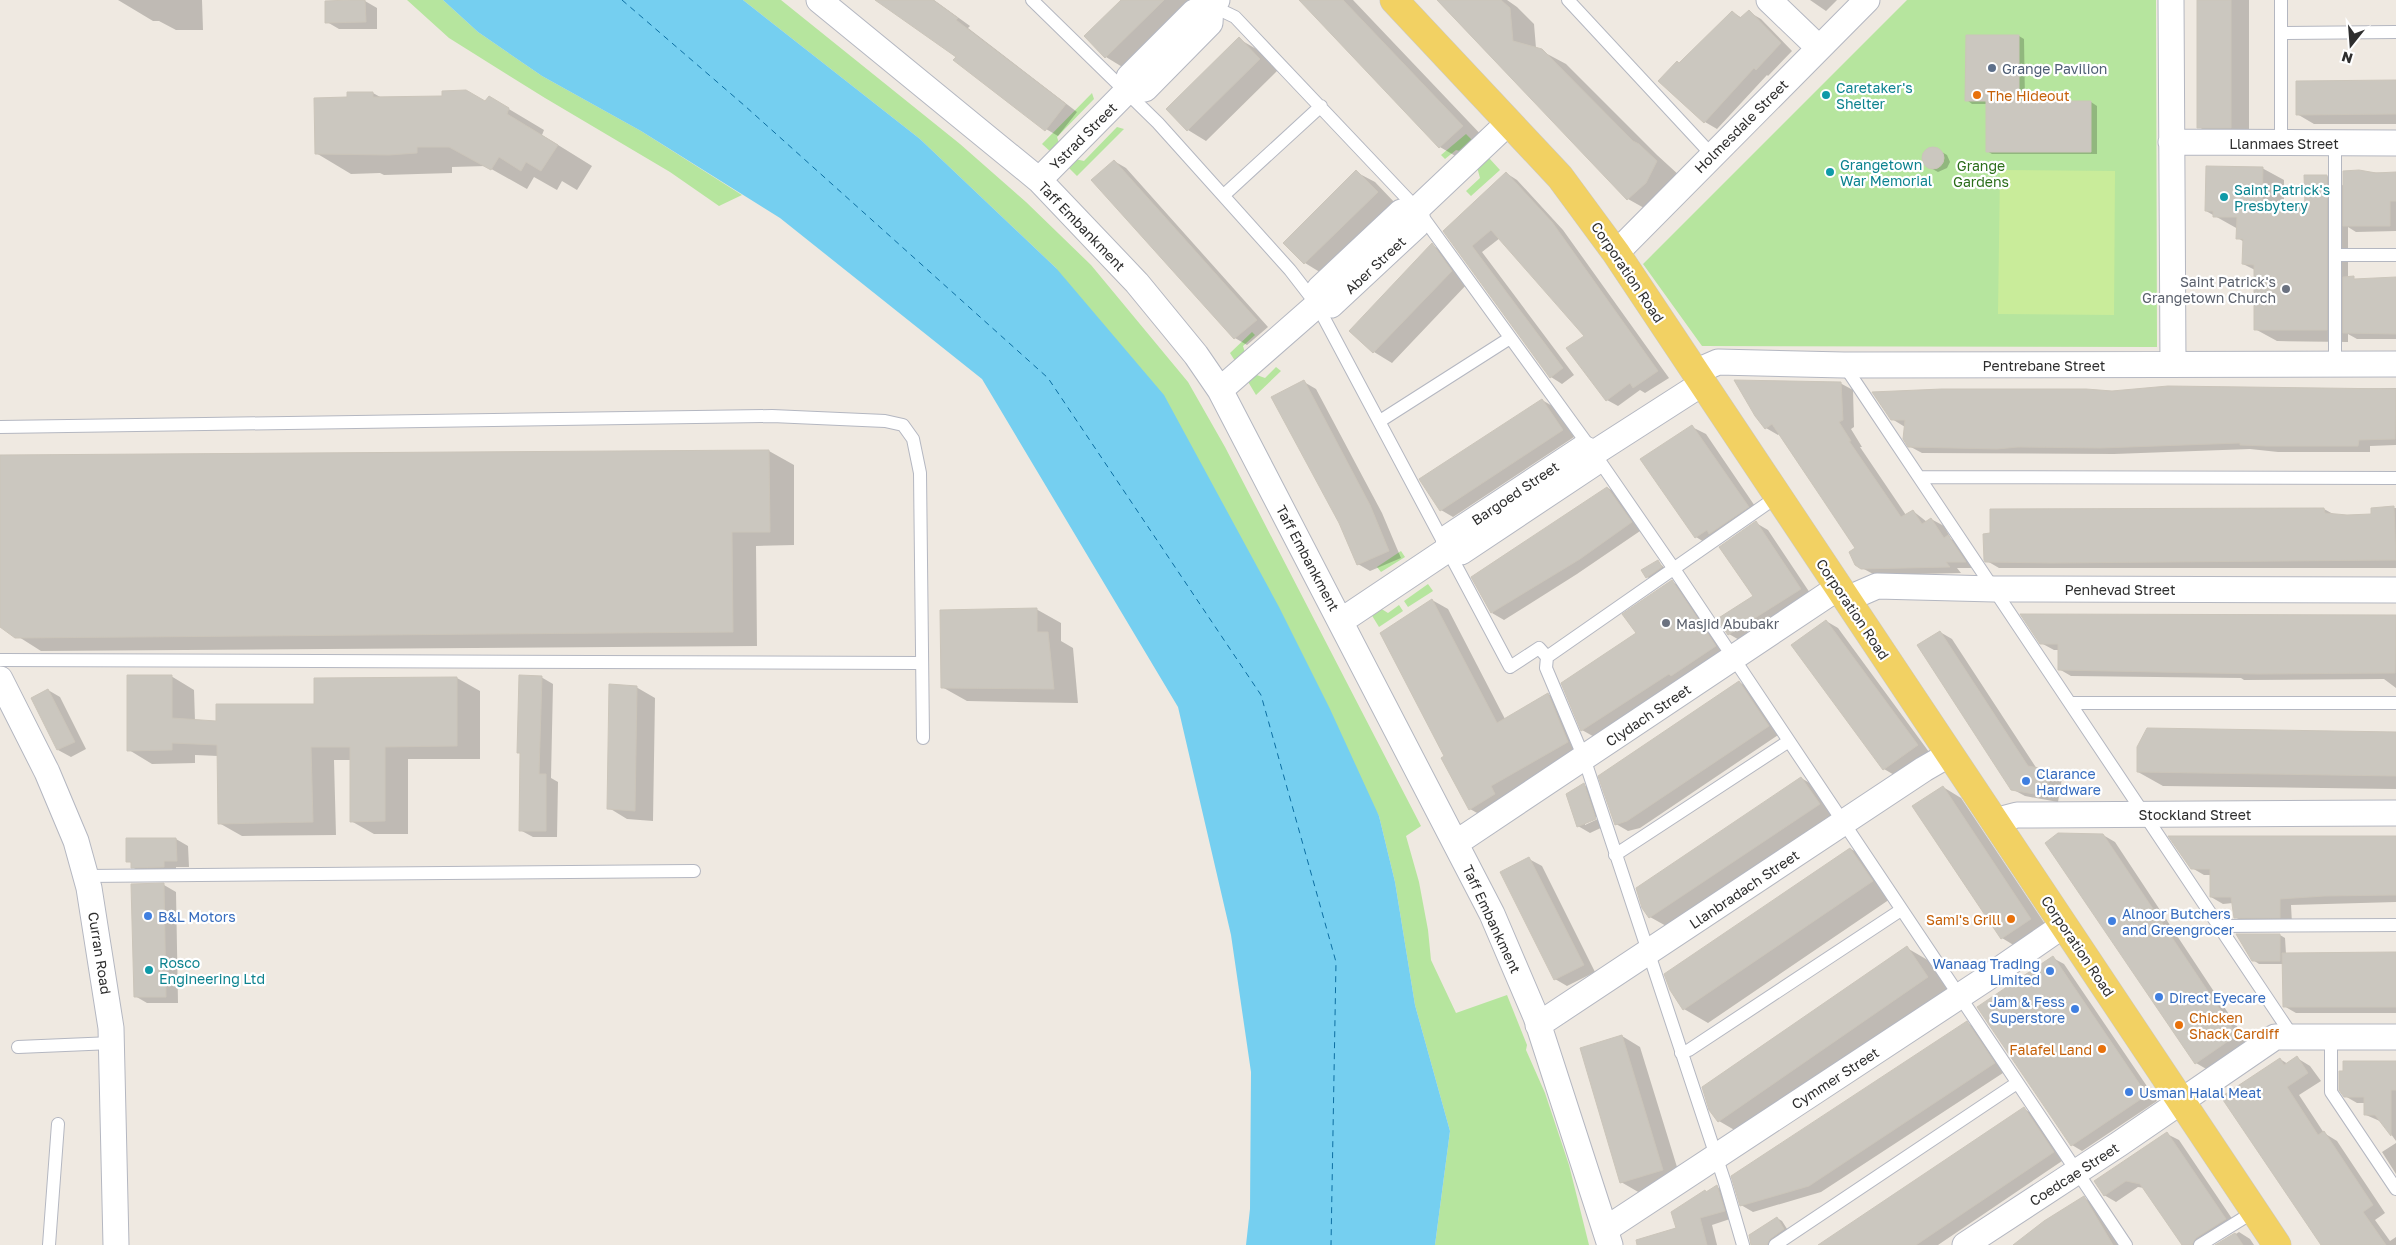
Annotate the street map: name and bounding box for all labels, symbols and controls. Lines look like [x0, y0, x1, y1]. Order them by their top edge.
north arrow [2326, 20, 2376, 70]
text: N [2339, 48, 2355, 68]
place label: Grange Pavilion [2002, 60, 2107, 77]
marker: Grange Pavilion [1986, 62, 1998, 74]
street label: Holmesdale Street [1691, 76, 1791, 176]
place label: Caretaker's Shelter [1836, 79, 1913, 112]
place label: The Hideout [1987, 87, 2070, 104]
marker: Caretaker's Shelter [1820, 89, 1832, 101]
marker: The Hideout [1971, 89, 1983, 101]
street label: Ystrad Street [1046, 99, 1120, 173]
street label: Llanmaes Street [2229, 135, 2339, 152]
place label: Grangetown War Memorial [1840, 156, 1932, 189]
park label: Grange Gardens [1953, 157, 2009, 190]
marker: Grangetown War Memorial [1824, 166, 1836, 178]
street label: Taff Embankment [1035, 178, 1129, 274]
place label: Saint Patrick's Presbytery [2234, 181, 2330, 214]
marker: Saint Patrick's Presbytery [2218, 191, 2230, 203]
street label: Corporation Road [1588, 218, 1668, 326]
street label: Aber Street [1341, 233, 1409, 297]
place label: Saint Patrick's Grangetown Church [2142, 273, 2276, 306]
marker: Saint Patrick's Grangetown Church [2280, 283, 2292, 295]
street label: Pentrebane Street [1983, 357, 2105, 374]
street label: Bargoed Street [1468, 458, 1562, 528]
street label: Taff Embankment [1273, 502, 1343, 614]
street label: Corporation Road [1813, 555, 1893, 663]
street label: Penhevad Street [2064, 581, 2176, 598]
place label: Masjid Abubakr [1676, 615, 1780, 632]
marker: Masjid Abubakr [1660, 617, 1672, 629]
street label: Clydach Street [1602, 680, 1694, 750]
place label: Clarance Hardware [2036, 765, 2101, 798]
marker: Clarance Hardware [2020, 775, 2032, 787]
street label: Stockland Street [2139, 806, 2251, 823]
street label: Llanbradach Street [1686, 846, 1802, 932]
street label: Taff Embankment [1459, 862, 1525, 976]
street label: Corporation Road [2038, 892, 2118, 1000]
place label: Alnoor Butchers and Greengrocer [2122, 905, 2235, 938]
place label: B&L Motors [158, 908, 236, 925]
marker: B&L Motors [142, 910, 154, 922]
street label: Curran Road [85, 911, 115, 995]
place label: Sami's Grill [1926, 911, 2001, 928]
marker: Sami's Grill [2005, 913, 2017, 925]
marker: Alnoor Butchers and Greengrocer [2106, 915, 2118, 927]
place label: Rosco Engineering Ltd [159, 954, 265, 987]
place label: Wanaag Trading Limited [1932, 955, 2040, 988]
marker: Rosco Engineering Ltd [143, 964, 155, 976]
marker: Wanaag Trading Limited [2044, 965, 2056, 977]
place label: Direct Eyecare [2169, 989, 2266, 1006]
marker: Direct Eyecare [2153, 991, 2165, 1003]
place label: Jam & Fess Superstore [1989, 993, 2065, 1026]
marker: Jam & Fess Superstore [2069, 1003, 2081, 1015]
place label: Chicken Shack Cardiff [2189, 1009, 2279, 1042]
marker: Chicken Shack Cardiff [2173, 1019, 2185, 1031]
place label: Falafel Land [2009, 1041, 2092, 1058]
street label: Cymmer Street [1788, 1043, 1882, 1113]
marker: Falafel Land [2096, 1043, 2108, 1055]
place label: Usman Halal Meat [2139, 1084, 2262, 1101]
marker: Usman Halal Meat [2123, 1086, 2135, 1098]
street label: Coedcae Street [2026, 1139, 2122, 1209]

